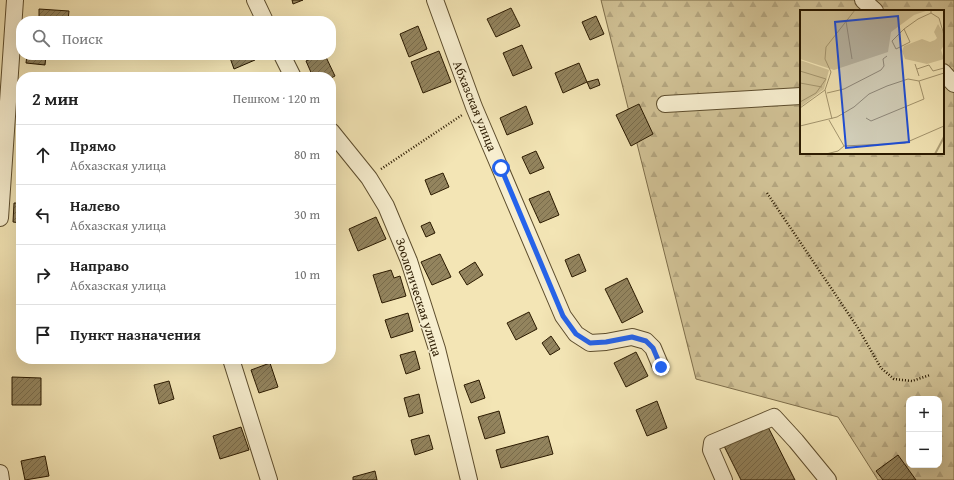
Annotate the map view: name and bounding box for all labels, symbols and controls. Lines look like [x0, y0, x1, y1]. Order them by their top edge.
inset map [800, 10, 944, 154]
search box [16, 16, 336, 60]
icon: search [30, 27, 52, 49]
text: Поиск [62, 28, 103, 49]
street label: Абхазская улица [448, 58, 502, 155]
text: 2 мин [32, 86, 78, 111]
text: Пешком · 120 m [233, 89, 320, 108]
text: Прямо [70, 135, 116, 156]
icon: ahead [32, 144, 54, 166]
text: 80 m [294, 145, 320, 164]
text: Абхазская улица [70, 156, 166, 175]
route start [492, 159, 510, 177]
text: Налево [70, 195, 120, 216]
icon: left [32, 204, 54, 226]
text: 30 m [294, 205, 320, 224]
text: Абхазская улица [70, 216, 166, 235]
street label: Зоологическая улица [391, 235, 447, 359]
text: Направо [70, 255, 129, 276]
icon: right [32, 264, 54, 286]
text: 10 m [294, 265, 320, 284]
text: Абхазская улица [70, 276, 166, 295]
icon: arrive [32, 324, 54, 346]
text: Пункт назначения [70, 324, 201, 345]
route end [652, 358, 670, 376]
map controls [906, 396, 942, 468]
button: + [906, 396, 942, 432]
button: − [906, 432, 942, 468]

